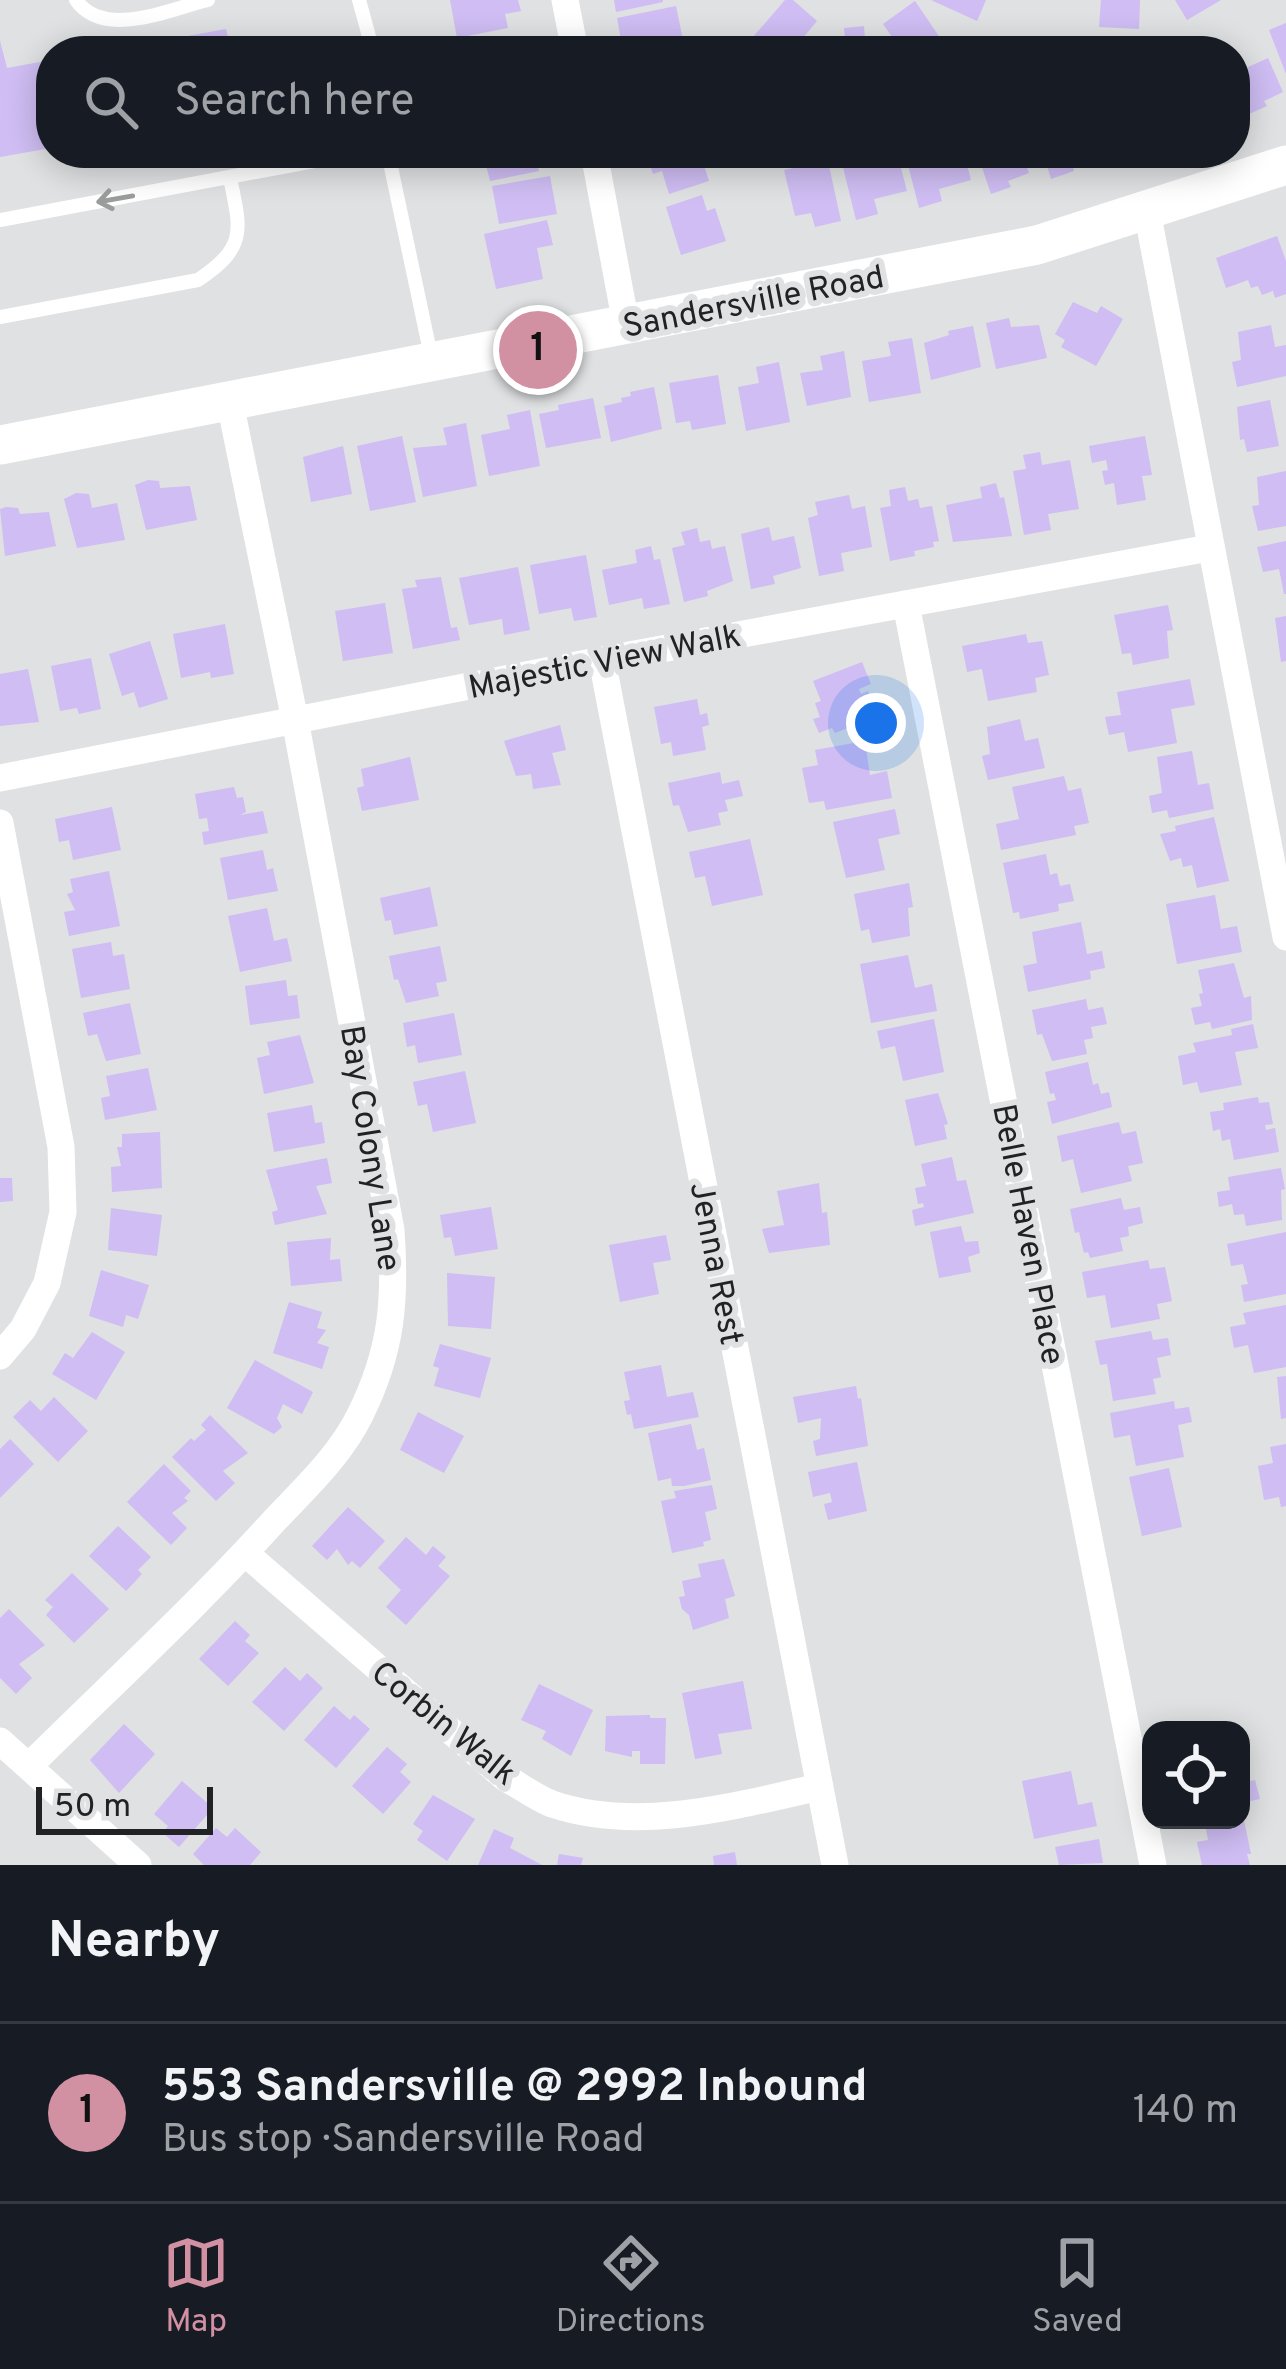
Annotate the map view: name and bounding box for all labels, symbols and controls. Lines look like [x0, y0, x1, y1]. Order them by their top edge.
search box [36, 36, 1250, 168]
icon: search [78, 69, 144, 135]
text: Search here [174, 74, 414, 131]
one-way arrow [96, 189, 135, 211]
street label: Sandersville Road [620, 258, 888, 350]
pin: 1 [499, 305, 577, 395]
street label: Majestic View Walk [465, 617, 744, 711]
your location [846, 693, 906, 753]
street label: Bay Colony Lane [328, 1023, 408, 1274]
street label: Belle Haven Place [980, 1101, 1072, 1369]
street label: Jenna Rest [678, 1179, 750, 1349]
street label: Corbin Walk [361, 1654, 524, 1797]
map controls [1142, 1721, 1250, 1829]
button: locate [1142, 1721, 1250, 1829]
scale bar [36, 1781, 213, 1834]
text: 50 m [54, 1787, 131, 1829]
text: Nearby [48, 1911, 220, 1976]
text: 553 Sandersville @ 2992 Inbound [162, 2060, 868, 2117]
text: 1 [79, 2088, 95, 2137]
text: 140 m [1133, 2088, 1238, 2137]
text: Bus stop · Sandersville Road [162, 2117, 645, 2166]
tab: Map [163, 2230, 229, 2344]
tab: Directions [556, 2230, 706, 2344]
tab: Saved [1032, 2230, 1123, 2344]

